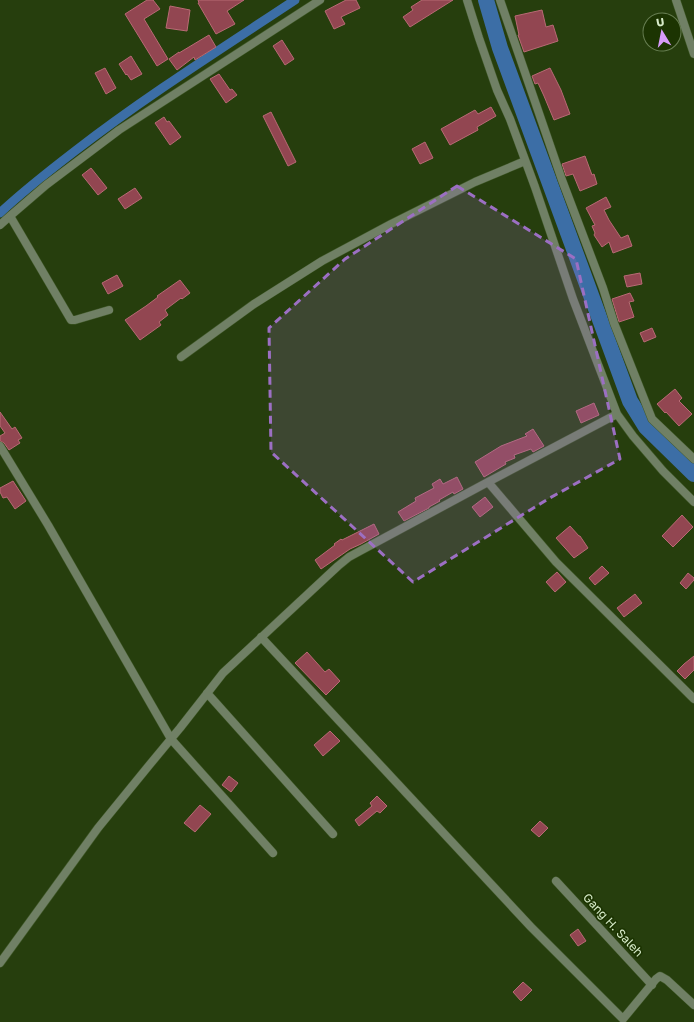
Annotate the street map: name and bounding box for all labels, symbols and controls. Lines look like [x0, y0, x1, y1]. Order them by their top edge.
north arrow [642, 12, 682, 52]
text: U [655, 15, 665, 29]
street label: Gang H. Saleh [580, 890, 647, 959]

